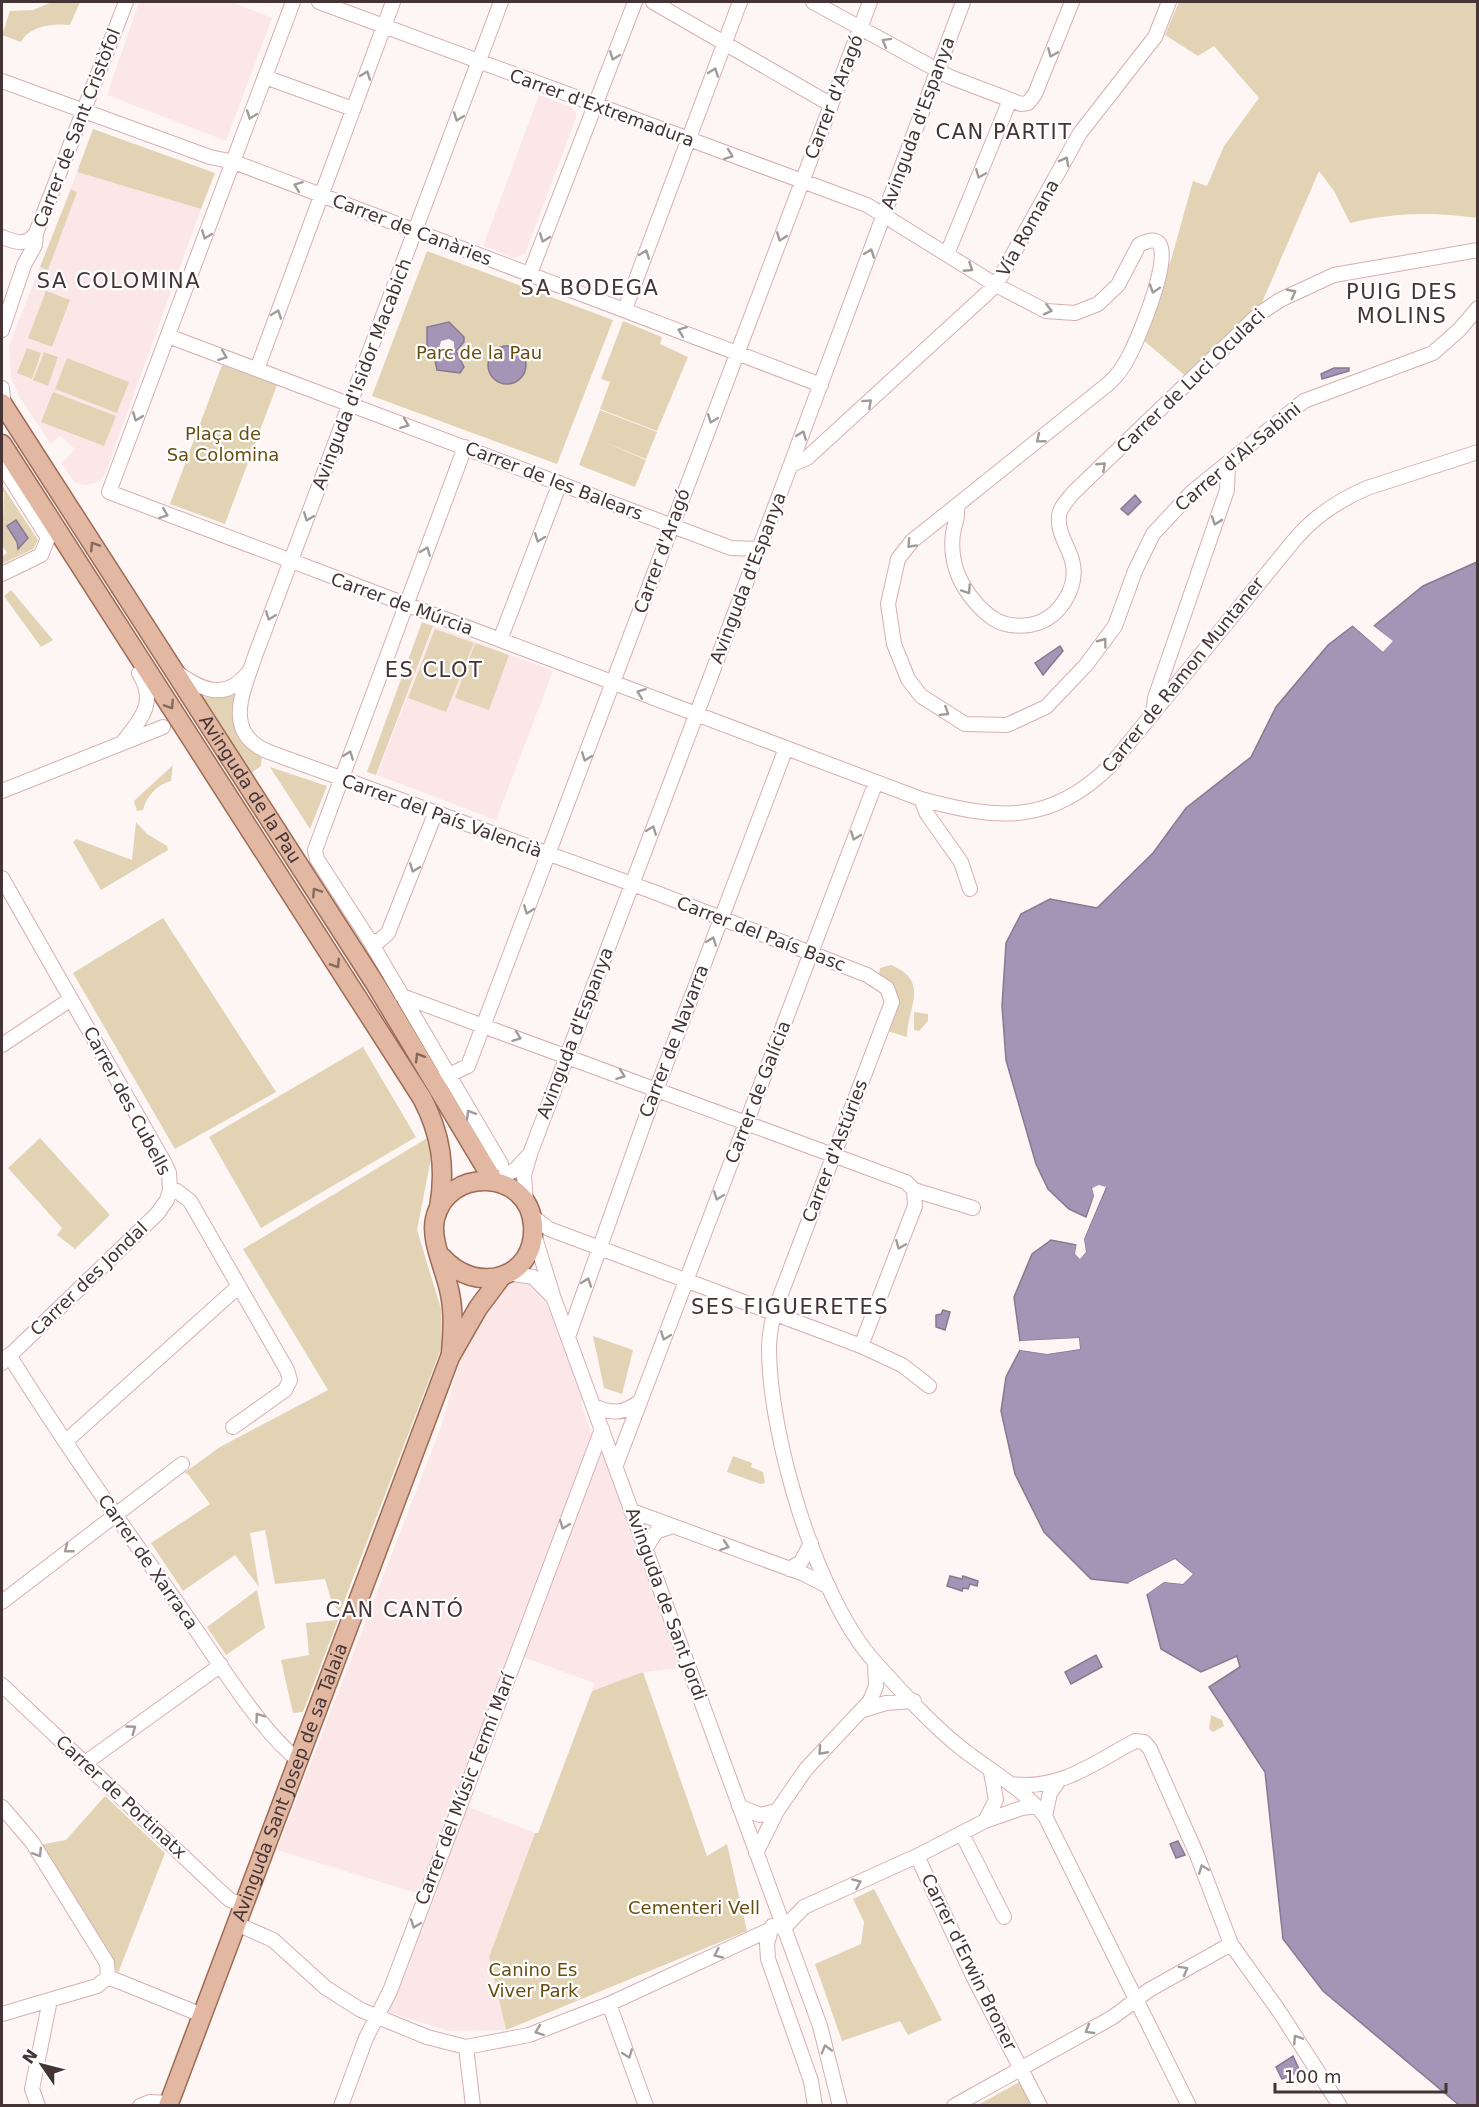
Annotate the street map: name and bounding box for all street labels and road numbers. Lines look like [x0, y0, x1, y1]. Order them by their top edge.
street label: Carrer de Sant Cristòfol [29, 25, 124, 230]
street label: Carrer d'Aragó [800, 32, 867, 162]
street label: Avinguda d'Espanya [877, 34, 959, 212]
street label: Carrer d'Extremadura [507, 64, 697, 151]
street label: Vía Romana [992, 176, 1063, 280]
street label: Carrer de Canàries [330, 189, 495, 270]
street label: Avinguda d'Isidor Macabich [308, 255, 415, 493]
street label: Carrer de Luci Oculaci [1112, 304, 1269, 457]
street label: Carrer d'Al-Sabini [1171, 398, 1305, 515]
street label: Carrer de les Balears [462, 437, 646, 524]
street label: Carrer d'Aragó [629, 485, 694, 616]
street label: Avinguda d'Espanya [705, 489, 790, 667]
street label: Carrer de Múrcia [328, 568, 476, 639]
street label: Carrer de Ramon Muntaner [1097, 572, 1268, 777]
street label: Avinguda de la Pau [195, 711, 306, 867]
street label: Carrer del País Valencià [339, 769, 545, 862]
street label: Carrer del País Basc [674, 892, 848, 975]
street label: Avinguda d'Espanya [532, 944, 617, 1122]
street label: Carrer de Navarra [635, 962, 712, 1120]
street label: Carrer de Galícia [721, 1018, 794, 1166]
street label: Carrer des Cubells [79, 1023, 176, 1179]
street label: Carrer d'Astúries [798, 1076, 871, 1225]
street label: Carrer des Jondal [26, 1217, 152, 1340]
street label: Carrer de Xarraca [94, 1490, 203, 1633]
street label: Avinguda de Sant Jordi [622, 1504, 711, 1703]
street label: Avinguda Sant Josep de sa Talaia [228, 1640, 351, 1924]
street label: Carrer del Músic Fermí Marí [411, 1669, 519, 1908]
street label: Carrer de Portinatx [52, 1731, 191, 1863]
street label: Carrer d'Erwin Broner [917, 1870, 1022, 2054]

